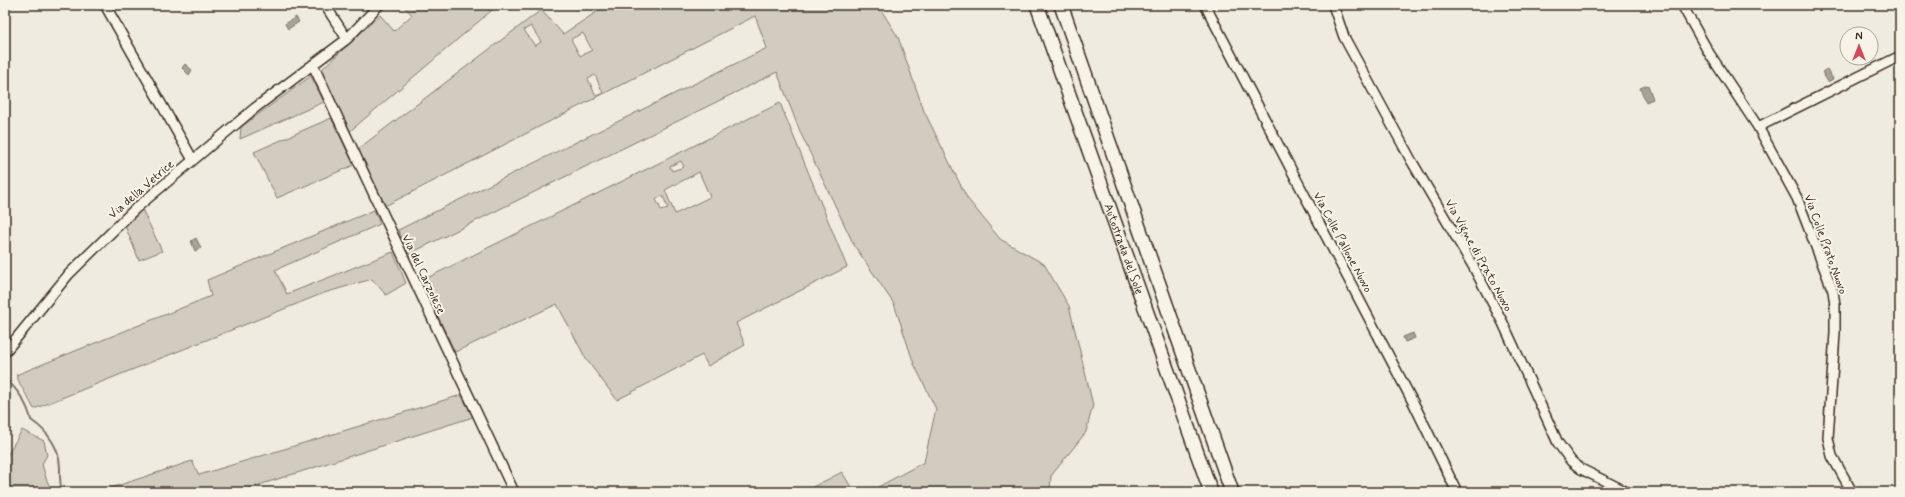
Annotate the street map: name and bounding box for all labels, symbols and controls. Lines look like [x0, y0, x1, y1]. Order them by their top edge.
north arrow [1839, 26, 1879, 66]
text: N [1855, 30, 1863, 44]
street label: Via della Vetrice [105, 157, 178, 223]
street label: Via Colle Pallone Nuovo [1309, 189, 1375, 296]
street label: Via Colle Prato Nuovo [1800, 192, 1851, 297]
street label: Via Vigne di Prato Nuovo [1440, 196, 1516, 315]
street label: Autostrada del Sole [1100, 202, 1147, 297]
street label: Via del Carzolese [398, 232, 449, 317]

